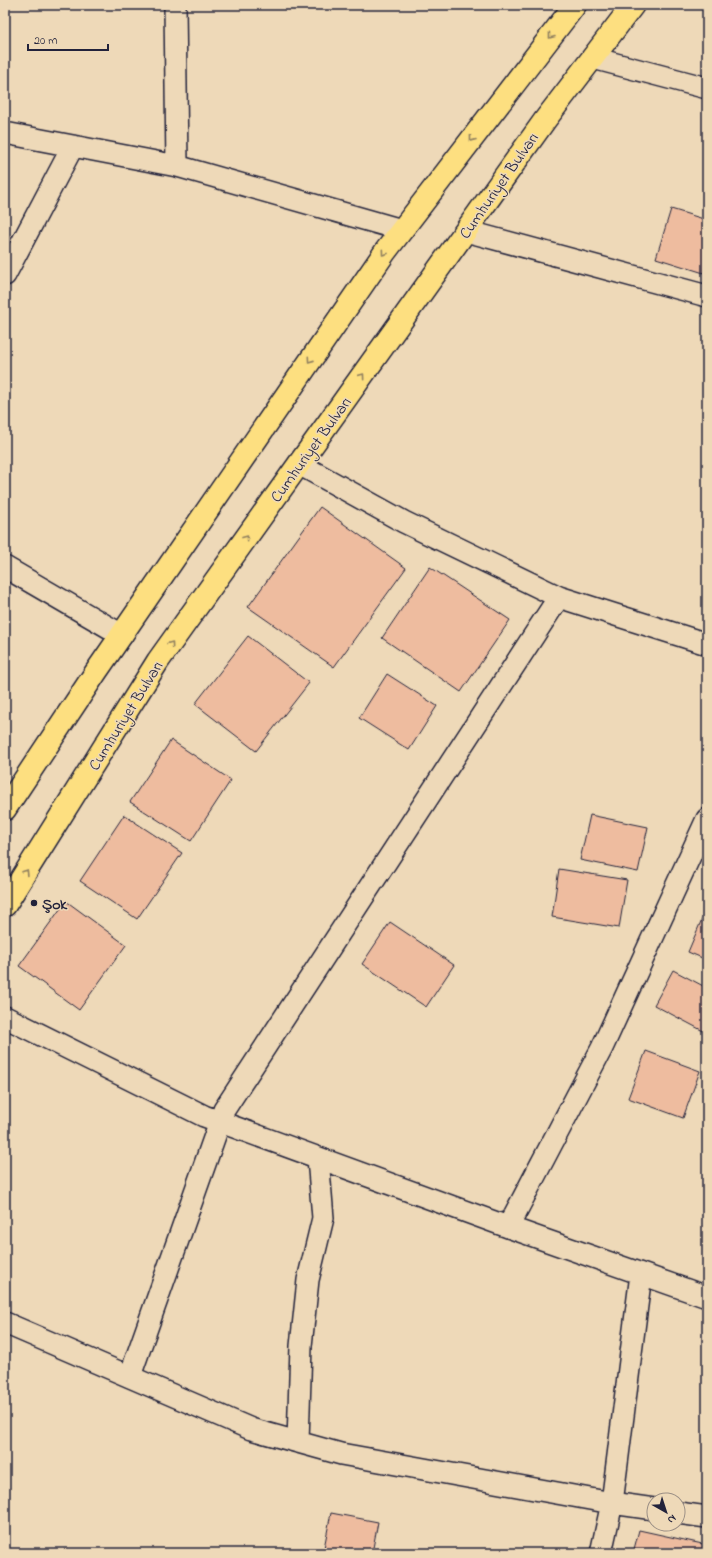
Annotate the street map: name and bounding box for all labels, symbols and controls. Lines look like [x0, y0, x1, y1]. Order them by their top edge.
scale bar [28, 26, 108, 52]
one-way arrow [549, 31, 556, 38]
text: 20 m [34, 32, 57, 50]
street label: Cumhuriyet Bulvarı [454, 128, 546, 244]
one-way arrow [470, 134, 477, 141]
one-way arrow [382, 249, 389, 256]
one-way arrow [307, 356, 315, 363]
one-way arrow [358, 373, 365, 380]
street label: Cumhuriyet Bulvarı [265, 392, 358, 508]
one-way arrow [241, 536, 248, 543]
one-way arrow [166, 641, 173, 648]
street label: Cumhuriyet Bulvarı [83, 656, 170, 776]
one-way arrow [21, 869, 28, 876]
place label: Şok [42, 893, 68, 917]
marker: Şok [29, 898, 39, 908]
north arrow [646, 1492, 686, 1532]
text: N [664, 1510, 680, 1528]

